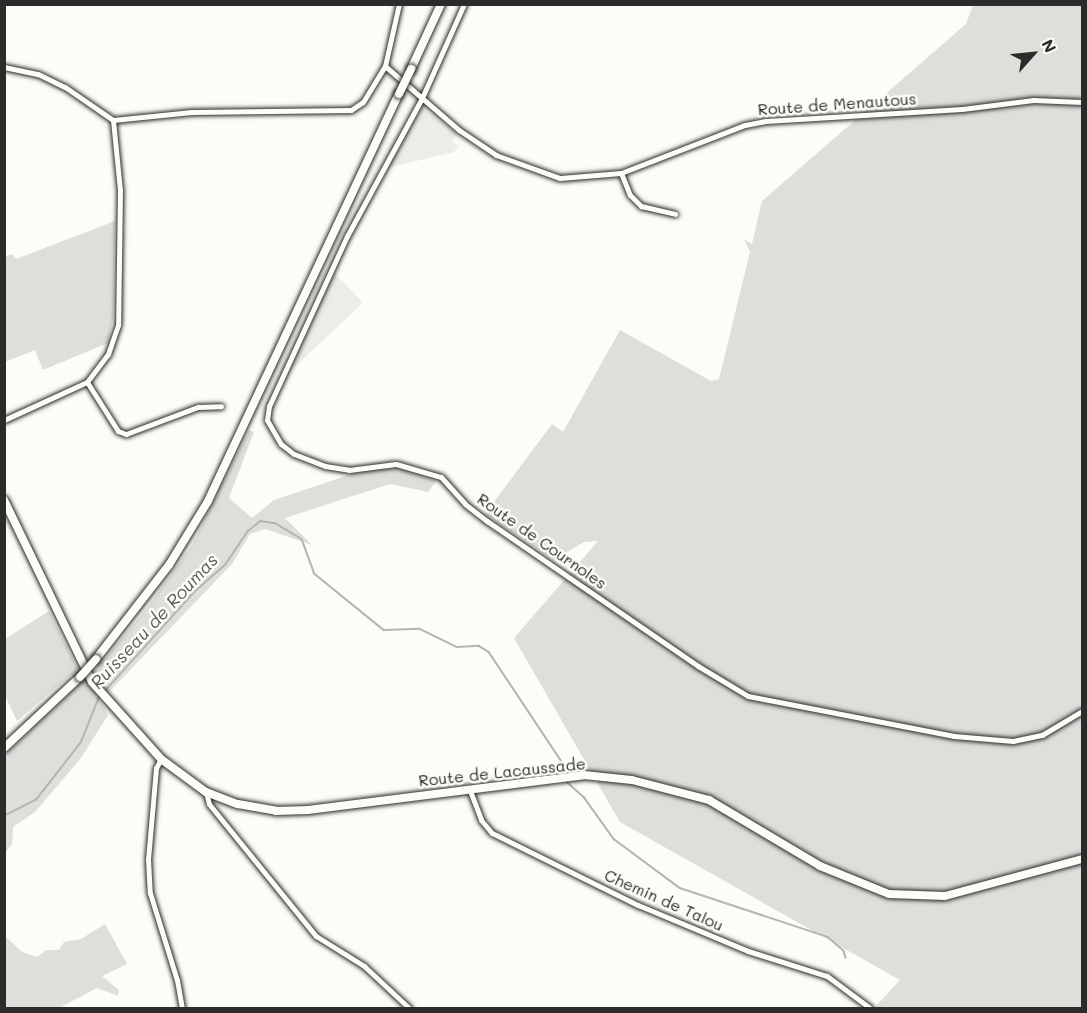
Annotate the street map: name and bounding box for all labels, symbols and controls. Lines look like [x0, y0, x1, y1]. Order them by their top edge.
north arrow [1003, 24, 1063, 84]
text: N [1037, 35, 1062, 56]
street label: Route de Menautous [757, 89, 917, 119]
street label: Route de Cournoles [474, 489, 610, 593]
water label: Ruisseau de Roumas [86, 549, 222, 693]
street label: Route de Lacaussade [418, 754, 586, 790]
street label: Chemin de Talou [601, 865, 727, 935]

